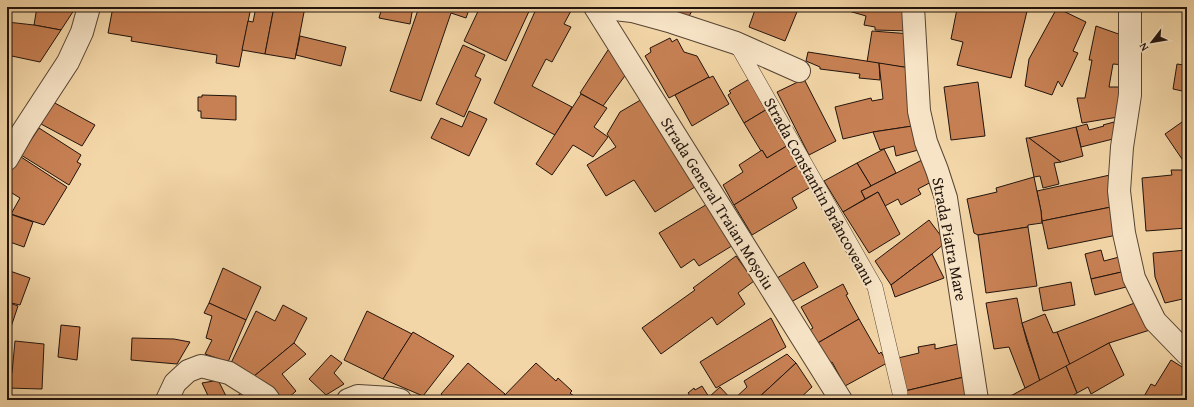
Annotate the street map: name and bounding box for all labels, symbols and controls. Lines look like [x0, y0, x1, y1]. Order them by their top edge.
north arrow [1132, 22, 1172, 62]
text: N [1134, 39, 1152, 54]
street label: Strada Constantin Brâncoveanu [758, 93, 882, 290]
street label: Strada General Traian Moșoiu [655, 112, 781, 294]
street label: Strada Piatra Mare [926, 175, 974, 303]

